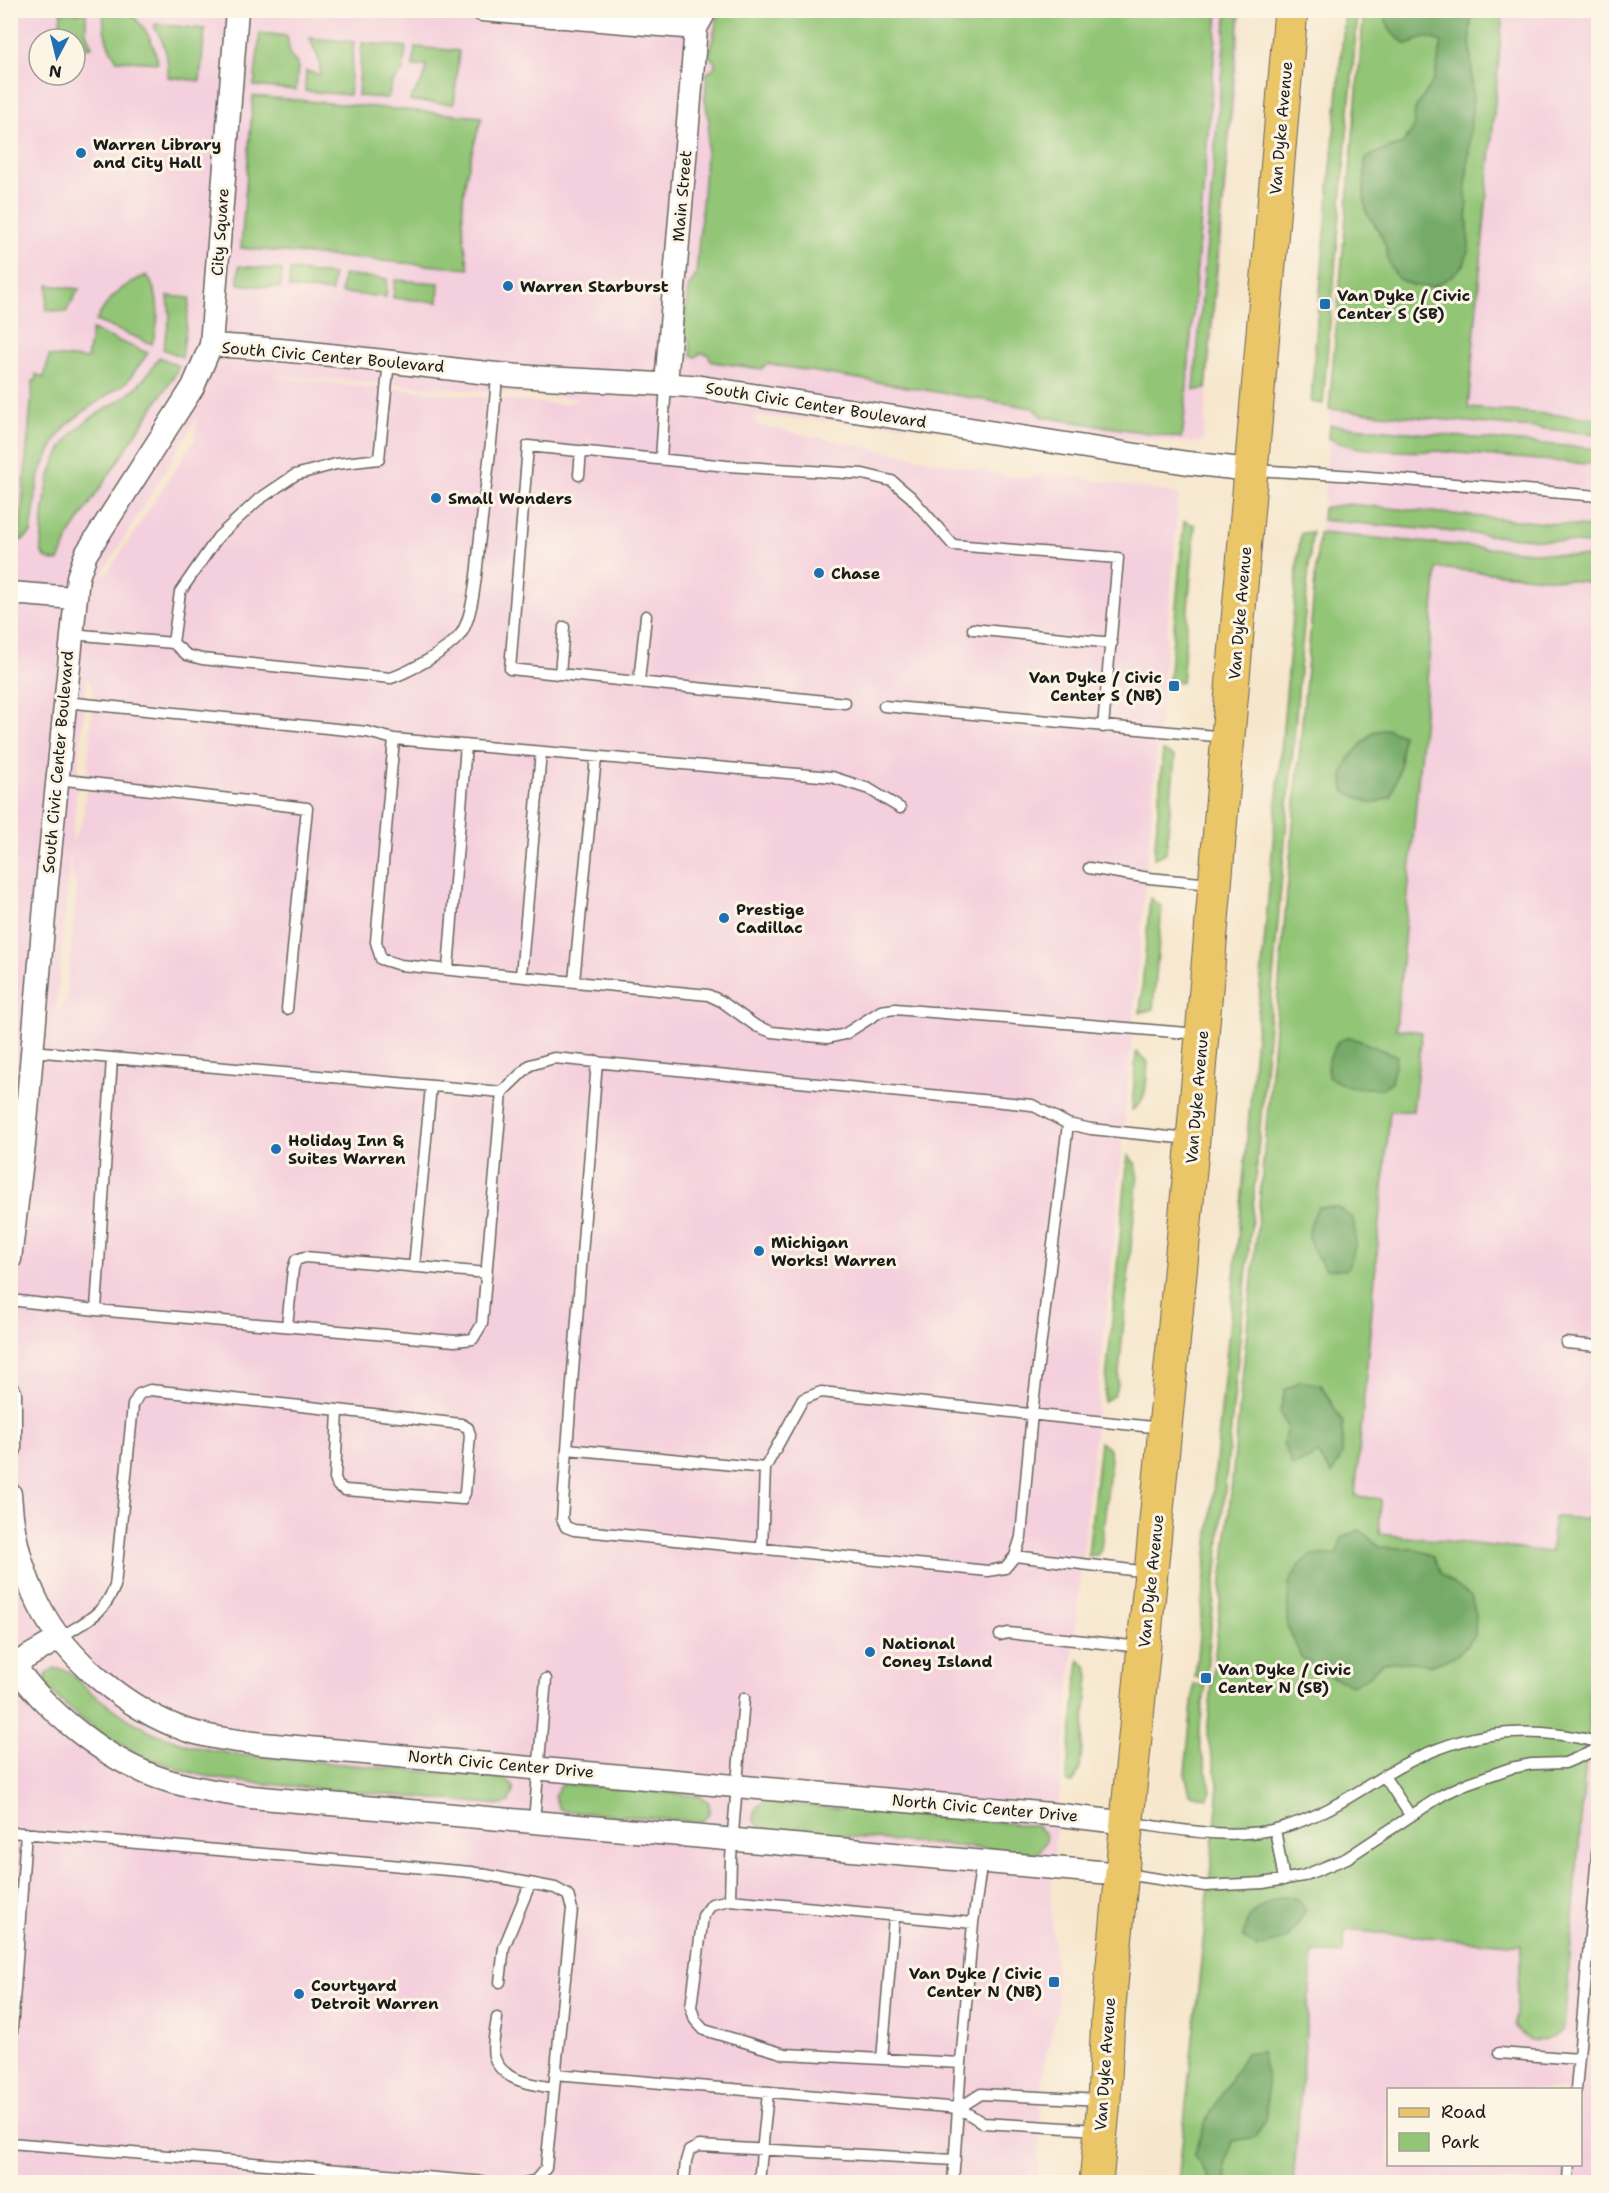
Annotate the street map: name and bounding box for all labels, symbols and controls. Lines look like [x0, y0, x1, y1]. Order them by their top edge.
north arrow [27, 27, 87, 87]
text: N [48, 60, 63, 83]
street label: Van Dyke Avenue [1265, 60, 1297, 196]
place label: Warren Library and City Hall [93, 134, 221, 173]
marker: Warren Library and City Hall [74, 146, 88, 160]
street label: Main Street [668, 149, 696, 243]
street label: City Square [206, 187, 234, 277]
place label: Warren Starburst [520, 276, 669, 297]
marker: Warren Starburst [501, 279, 515, 293]
place label: Van Dyke / Civic Center S (SB) [1337, 285, 1470, 324]
marker: Van Dyke / Civic Center S (SB) [1318, 297, 1332, 311]
street label: South Civic Center Boulevard [221, 337, 445, 377]
street label: South Civic Center Boulevard [704, 377, 928, 433]
place label: Small Wonders [448, 488, 572, 509]
marker: Small Wonders [429, 491, 443, 505]
street label: Van Dyke Avenue [1224, 545, 1256, 681]
place label: Chase [831, 563, 881, 584]
marker: Chase [812, 566, 826, 580]
street label: South Civic Center Boulevard [38, 650, 78, 874]
place label: Van Dyke / Civic Center S (NB) [1029, 667, 1162, 706]
marker: Van Dyke / Civic Center S (NB) [1167, 679, 1181, 693]
place label: Prestige Cadillac [736, 899, 805, 938]
marker: Prestige Cadillac [717, 911, 731, 925]
street label: Van Dyke Avenue [1181, 1029, 1213, 1165]
place label: Holiday Inn & Suites Warren [288, 1130, 406, 1169]
marker: Holiday Inn & Suites Warren [269, 1142, 283, 1156]
place label: Michigan Works! Warren [771, 1232, 897, 1271]
marker: Michigan Works! Warren [752, 1244, 766, 1258]
street label: Van Dyke Avenue [1134, 1513, 1168, 1649]
place label: National Coney Island [882, 1633, 993, 1672]
marker: National Coney Island [863, 1645, 877, 1659]
place label: Van Dyke / Civic Center N (SB) [1218, 1659, 1351, 1698]
marker: Van Dyke / Civic Center N (SB) [1199, 1671, 1213, 1685]
street label: North Civic Center Drive [407, 1745, 595, 1783]
street label: North Civic Center Drive [891, 1789, 1079, 1827]
place label: Van Dyke / Civic Center N (NB) [909, 1963, 1042, 2002]
place label: Courtyard Detroit Warren [311, 1975, 439, 2014]
marker: Van Dyke / Civic Center N (NB) [1047, 1975, 1061, 1989]
marker: Courtyard Detroit Warren [292, 1987, 306, 2001]
street label: Van Dyke Avenue [1090, 1996, 1120, 2132]
legend [1387, 2088, 1582, 2166]
text: Road [1441, 2100, 1486, 2124]
text: Park [1441, 2130, 1480, 2154]

